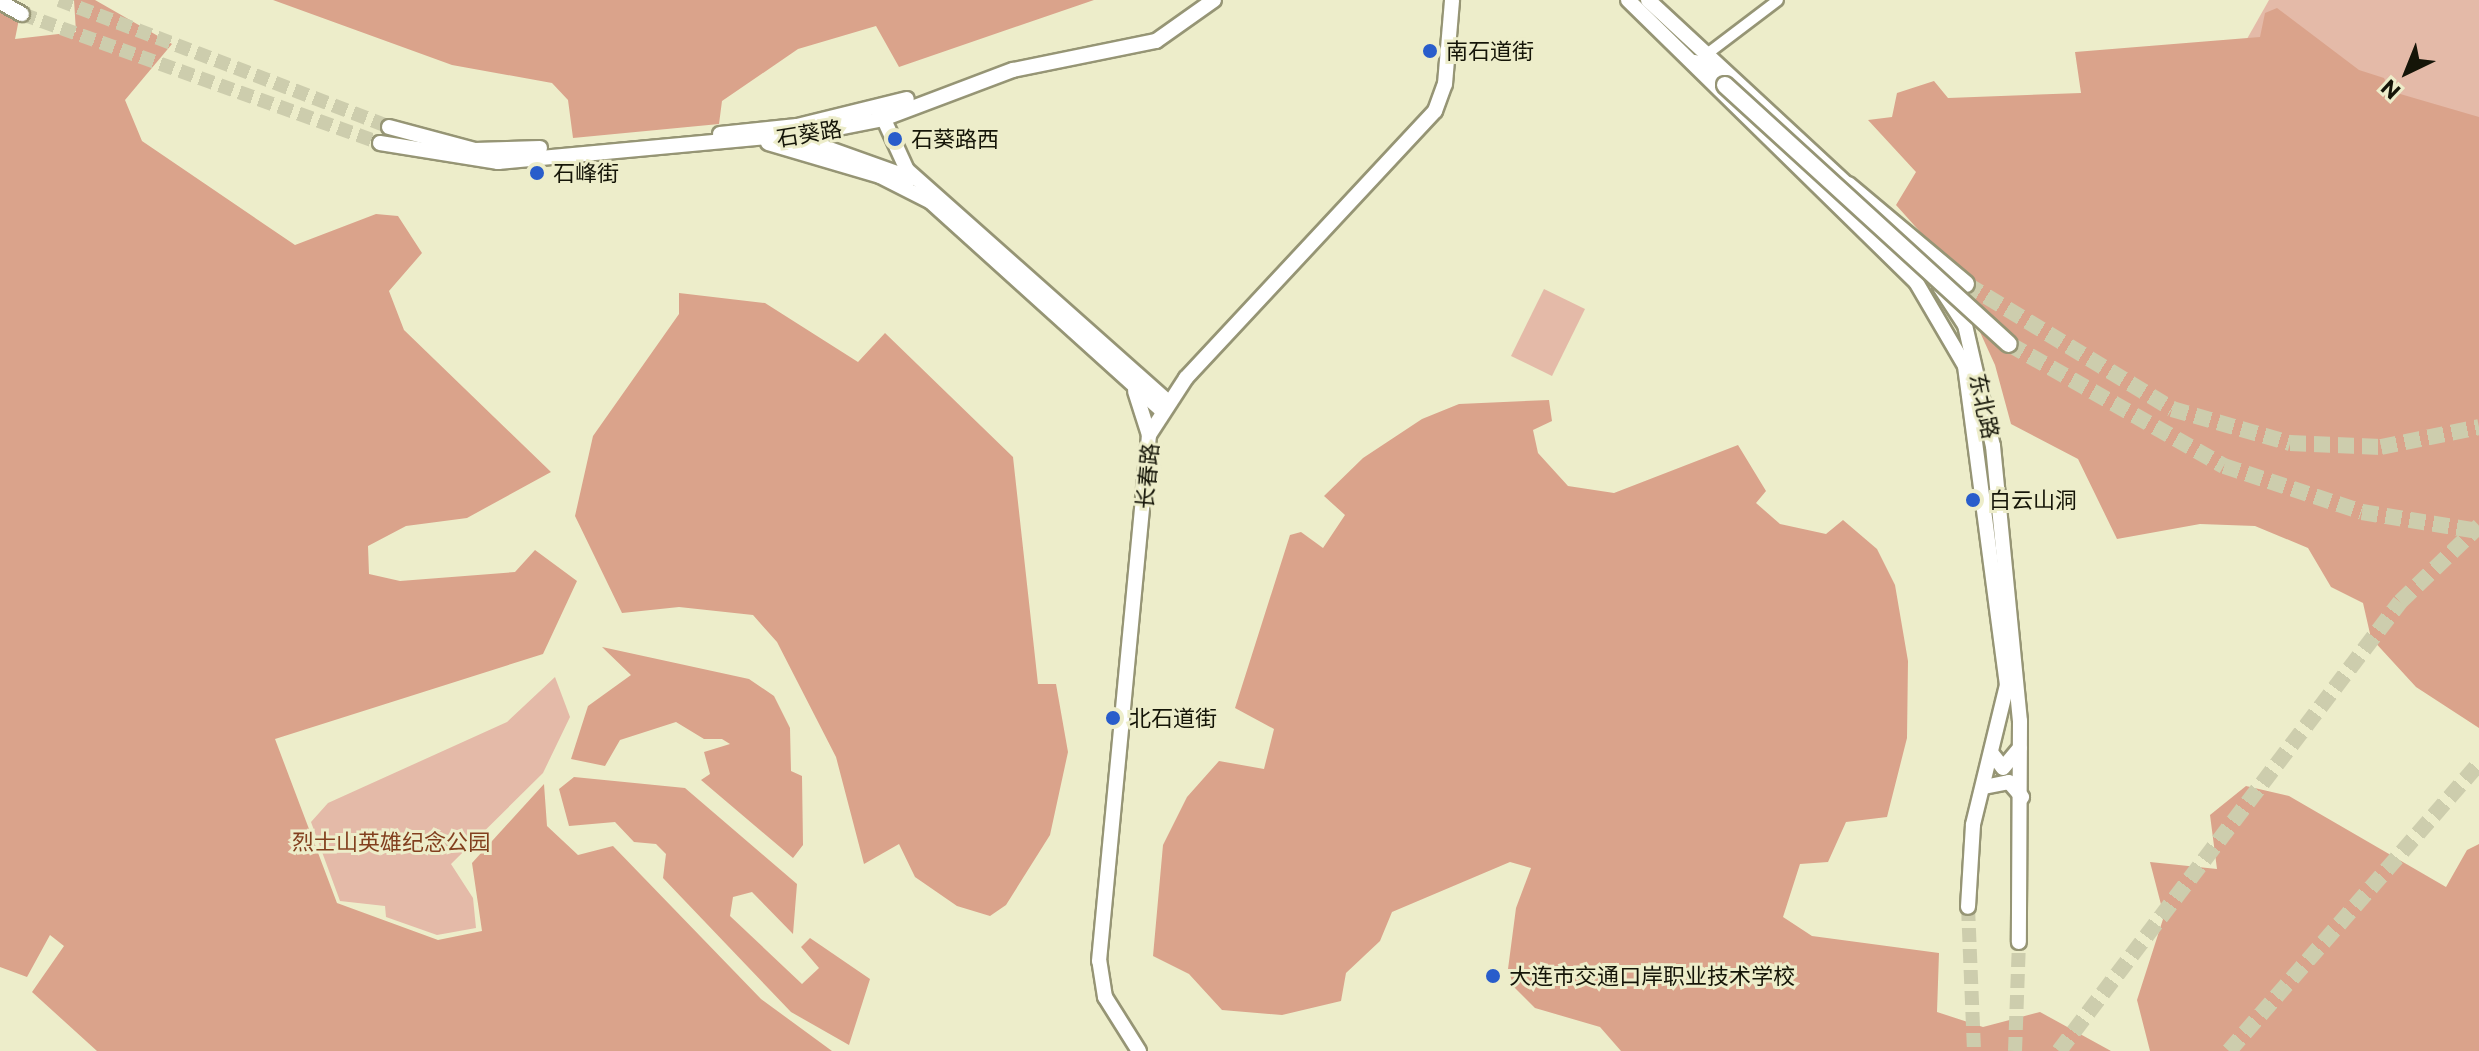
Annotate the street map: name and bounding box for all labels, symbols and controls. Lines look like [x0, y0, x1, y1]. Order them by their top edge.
north arrow [2367, 32, 2447, 112]
place label: 南石道街 [1446, 38, 1534, 64]
marker: 南石道街 [1421, 42, 1439, 60]
text: N [2375, 74, 2406, 105]
street label: 石葵路 [774, 115, 844, 151]
place label: 石葵路西 [911, 126, 999, 152]
marker: 石葵路西 [886, 130, 904, 148]
place label: 石峰街 [553, 160, 619, 186]
marker: 石峰街 [528, 164, 546, 182]
street label: 东北路 [1965, 371, 2005, 441]
street label: 长春路 [1131, 442, 1163, 510]
place label: 白云山洞 [1989, 487, 2077, 513]
marker: 白云山洞 [1964, 491, 1982, 509]
place label: 北石道街 [1129, 705, 1217, 731]
marker: 北石道街 [1104, 709, 1122, 727]
park label: 烈士山英雄纪念公园 [292, 829, 490, 855]
place label: 大连市交通口岸职业技术学校 [1509, 963, 1795, 989]
marker: 大连市交通口岸职业技术学校 [1484, 967, 1502, 985]

